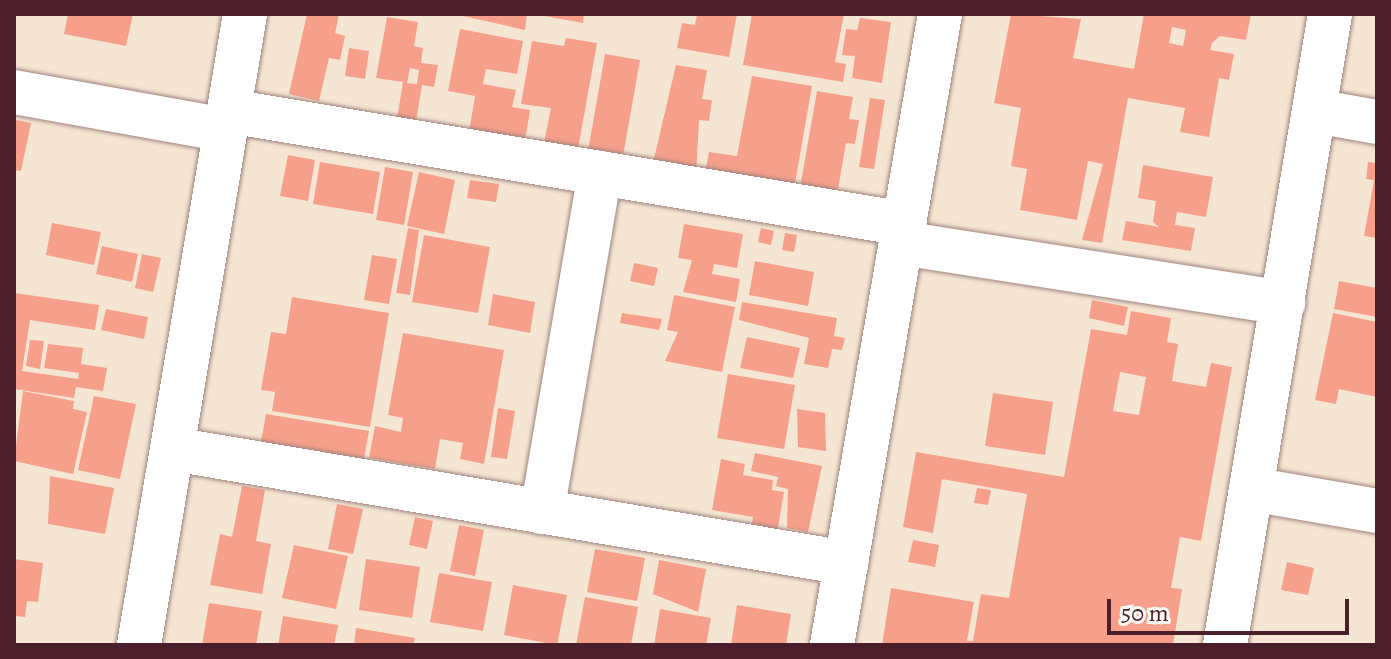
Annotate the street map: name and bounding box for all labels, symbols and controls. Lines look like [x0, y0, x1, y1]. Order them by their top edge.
scale bar [1111, 583, 1353, 633]
text: 50 m [1121, 597, 1169, 629]

